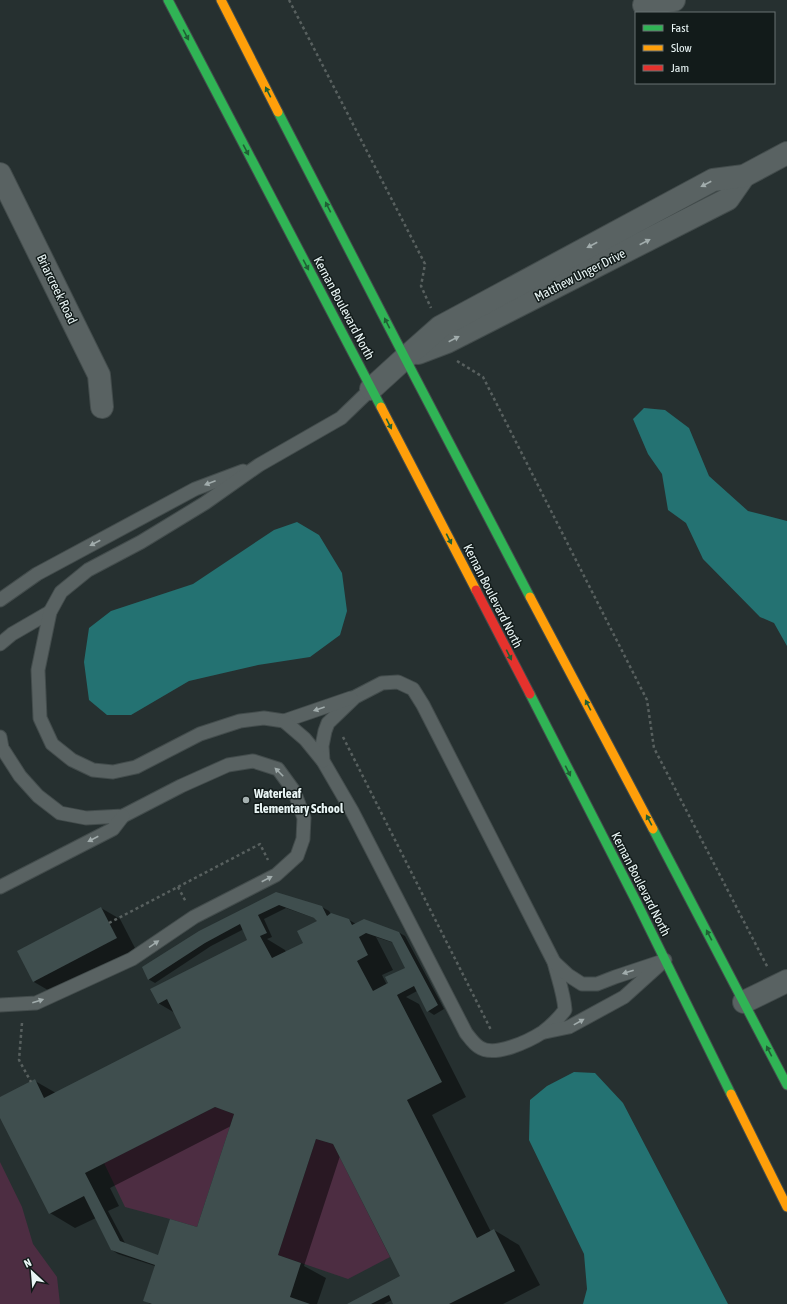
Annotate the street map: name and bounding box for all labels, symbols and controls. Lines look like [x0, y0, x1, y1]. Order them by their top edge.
legend [635, 12, 775, 84]
text: Fast [671, 21, 689, 35]
one-way arrow [183, 29, 189, 40]
text: Slow [671, 41, 692, 55]
text: Jam [671, 61, 689, 75]
one-way arrow [265, 86, 271, 98]
one-way arrow [243, 144, 249, 156]
one-way arrow [700, 180, 712, 187]
one-way arrow [324, 202, 331, 213]
one-way arrow [639, 238, 651, 245]
one-way arrow [586, 242, 598, 249]
street label: Matthew Unger Drive [532, 246, 628, 304]
street label: Briarcreek Road [34, 252, 80, 326]
street label: Kernan Boulevard North [310, 254, 378, 362]
one-way arrow [303, 259, 310, 271]
one-way arrow [384, 317, 390, 329]
one-way arrow [448, 335, 460, 342]
one-way arrow [386, 418, 393, 430]
one-way arrow [203, 481, 215, 487]
one-way arrow [446, 534, 452, 545]
one-way arrow [89, 540, 100, 546]
street label: Kernan Boulevard North [460, 542, 526, 650]
one-way arrow [506, 649, 512, 661]
one-way arrow [585, 700, 591, 711]
one-way arrow [313, 706, 325, 712]
one-way arrow [565, 765, 571, 776]
one-way arrow [274, 768, 284, 777]
place label: Waterleaf Elementary School [253, 786, 344, 816]
marker: Waterleaf Elementary School [241, 795, 251, 805]
one-way arrow [645, 815, 652, 826]
street label: Kernan Boulevard North [608, 830, 674, 938]
one-way arrow [87, 836, 99, 843]
one-way arrow [261, 876, 273, 883]
one-way arrow [706, 930, 712, 941]
one-way arrow [149, 940, 160, 948]
one-way arrow [622, 970, 634, 976]
one-way arrow [33, 998, 45, 1004]
one-way arrow [573, 1018, 585, 1025]
one-way arrow [766, 1045, 772, 1057]
north arrow [12, 1252, 52, 1292]
text: N [22, 1256, 33, 1270]

